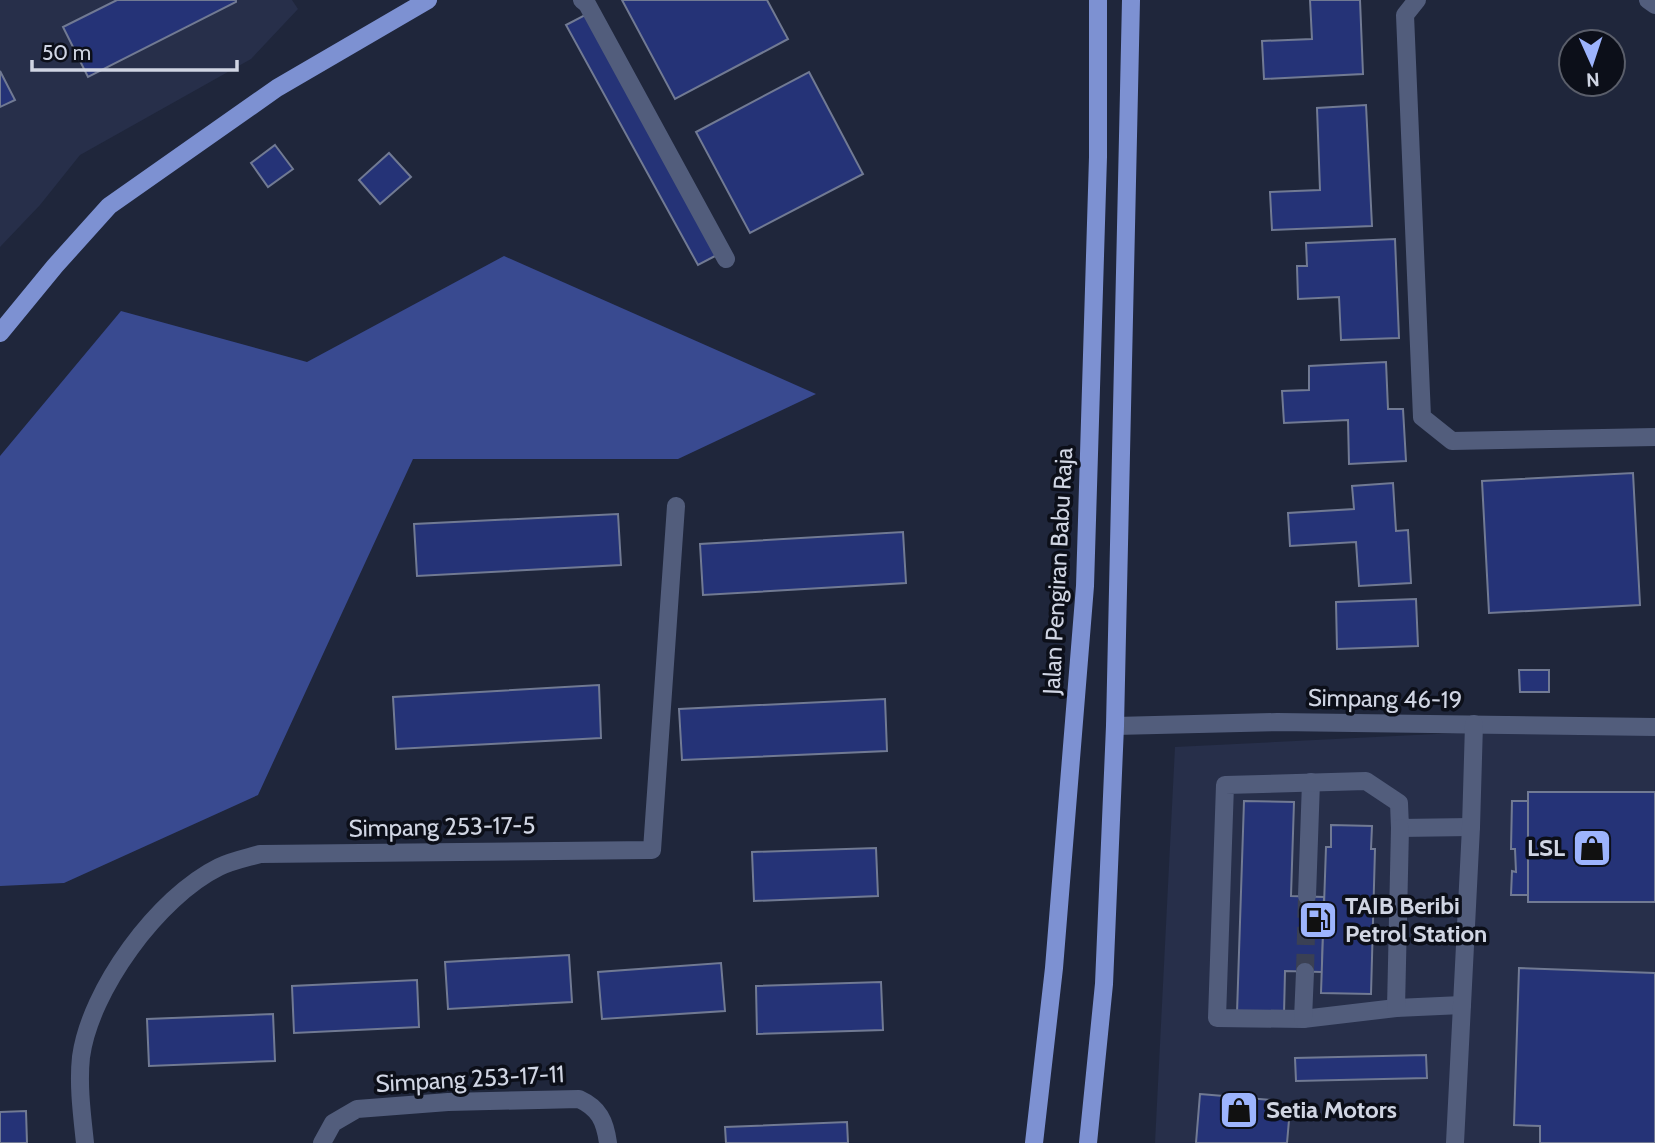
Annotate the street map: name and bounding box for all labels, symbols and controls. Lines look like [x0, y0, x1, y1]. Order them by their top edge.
scale bar [32, 28, 236, 72]
north arrow [1557, 28, 1627, 98]
text: 50 m [42, 40, 91, 65]
text: N [1586, 68, 1600, 91]
street label: Jalan Pengiran Babu Raja [1036, 446, 1078, 696]
street label: Simpang 46-19 [1308, 683, 1462, 714]
street label: Simpang 253-17-5 [348, 810, 536, 843]
shop icon: LSL [1571, 827, 1613, 869]
place label: LSL [1527, 833, 1565, 862]
place label: TAIB Beribi Petrol Station [1345, 891, 1487, 948]
fuel station icon: TAIB Beribi Petrol Station [1297, 899, 1339, 941]
street label: Simpang 253-17-11 [375, 1059, 565, 1098]
shop icon: Setia Motors [1218, 1089, 1260, 1131]
place label: Setia Motors [1266, 1095, 1397, 1124]

